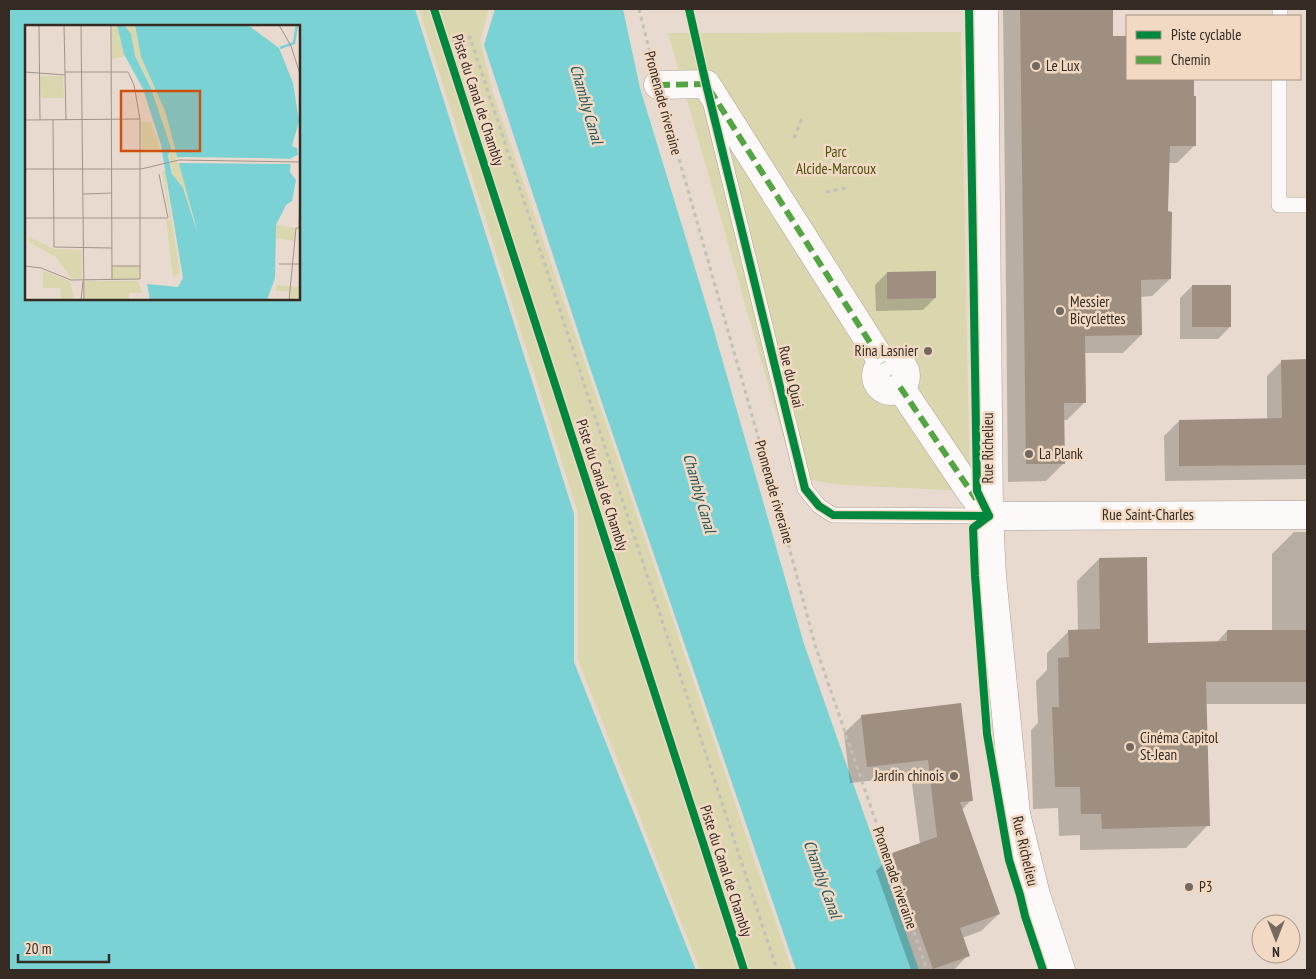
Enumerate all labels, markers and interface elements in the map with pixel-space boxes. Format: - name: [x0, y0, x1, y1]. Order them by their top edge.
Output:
- legend: [1126, 15, 1301, 80]
- inset map: [25, 25, 300, 300]
- text: Piste cyclable: [1171, 25, 1241, 44]
- street label: Piste du Canal de Chambly: [448, 32, 509, 168]
- street label: Promenade riveraine: [640, 49, 686, 157]
- text: Chemin: [1171, 50, 1210, 69]
- place label: Le Lux: [1046, 56, 1080, 75]
- marker: Le Lux: [1030, 60, 1042, 72]
- water label: Chambly Canal: [566, 62, 608, 147]
- park label: Parc Alcide-Marcoux: [796, 142, 876, 178]
- place label: Messier Bicyclettes: [1070, 292, 1126, 328]
- marker: Messier Bicyclettes: [1054, 305, 1066, 317]
- place label: Rina Lasnier: [855, 341, 919, 360]
- street label: Rue du Quai: [775, 344, 808, 410]
- marker: Rina Lasnier: [922, 345, 934, 357]
- street label: Rue Richelieu: [978, 412, 997, 484]
- street label: Piste du Canal de Chambly: [572, 417, 633, 553]
- street label: Promenade riveraine: [751, 438, 798, 546]
- place label: La Plank: [1039, 444, 1083, 463]
- marker: La Plank: [1023, 448, 1035, 460]
- water label: Chambly Canal: [679, 451, 721, 536]
- street label: Rue Saint-Charles: [1102, 505, 1194, 524]
- place label: Cinéma Capitol St-Jean: [1140, 728, 1219, 764]
- marker: Cinéma Capitol St-Jean: [1124, 741, 1136, 753]
- place label: Jardin chinois: [873, 766, 944, 785]
- marker: Jardin chinois: [948, 770, 960, 782]
- street label: Piste du Canal de Chambly: [696, 803, 757, 939]
- street label: Rue Richelieu: [1008, 814, 1043, 888]
- street label: Promenade riveraine: [869, 824, 922, 931]
- water label: Chambly Canal: [800, 837, 847, 922]
- place label: P3: [1199, 877, 1213, 896]
- marker: P3: [1183, 881, 1195, 893]
- north arrow: [1251, 914, 1301, 964]
- scale bar: [18, 932, 109, 964]
- text: 20 m: [25, 939, 51, 958]
- text: N: [1272, 943, 1280, 961]

